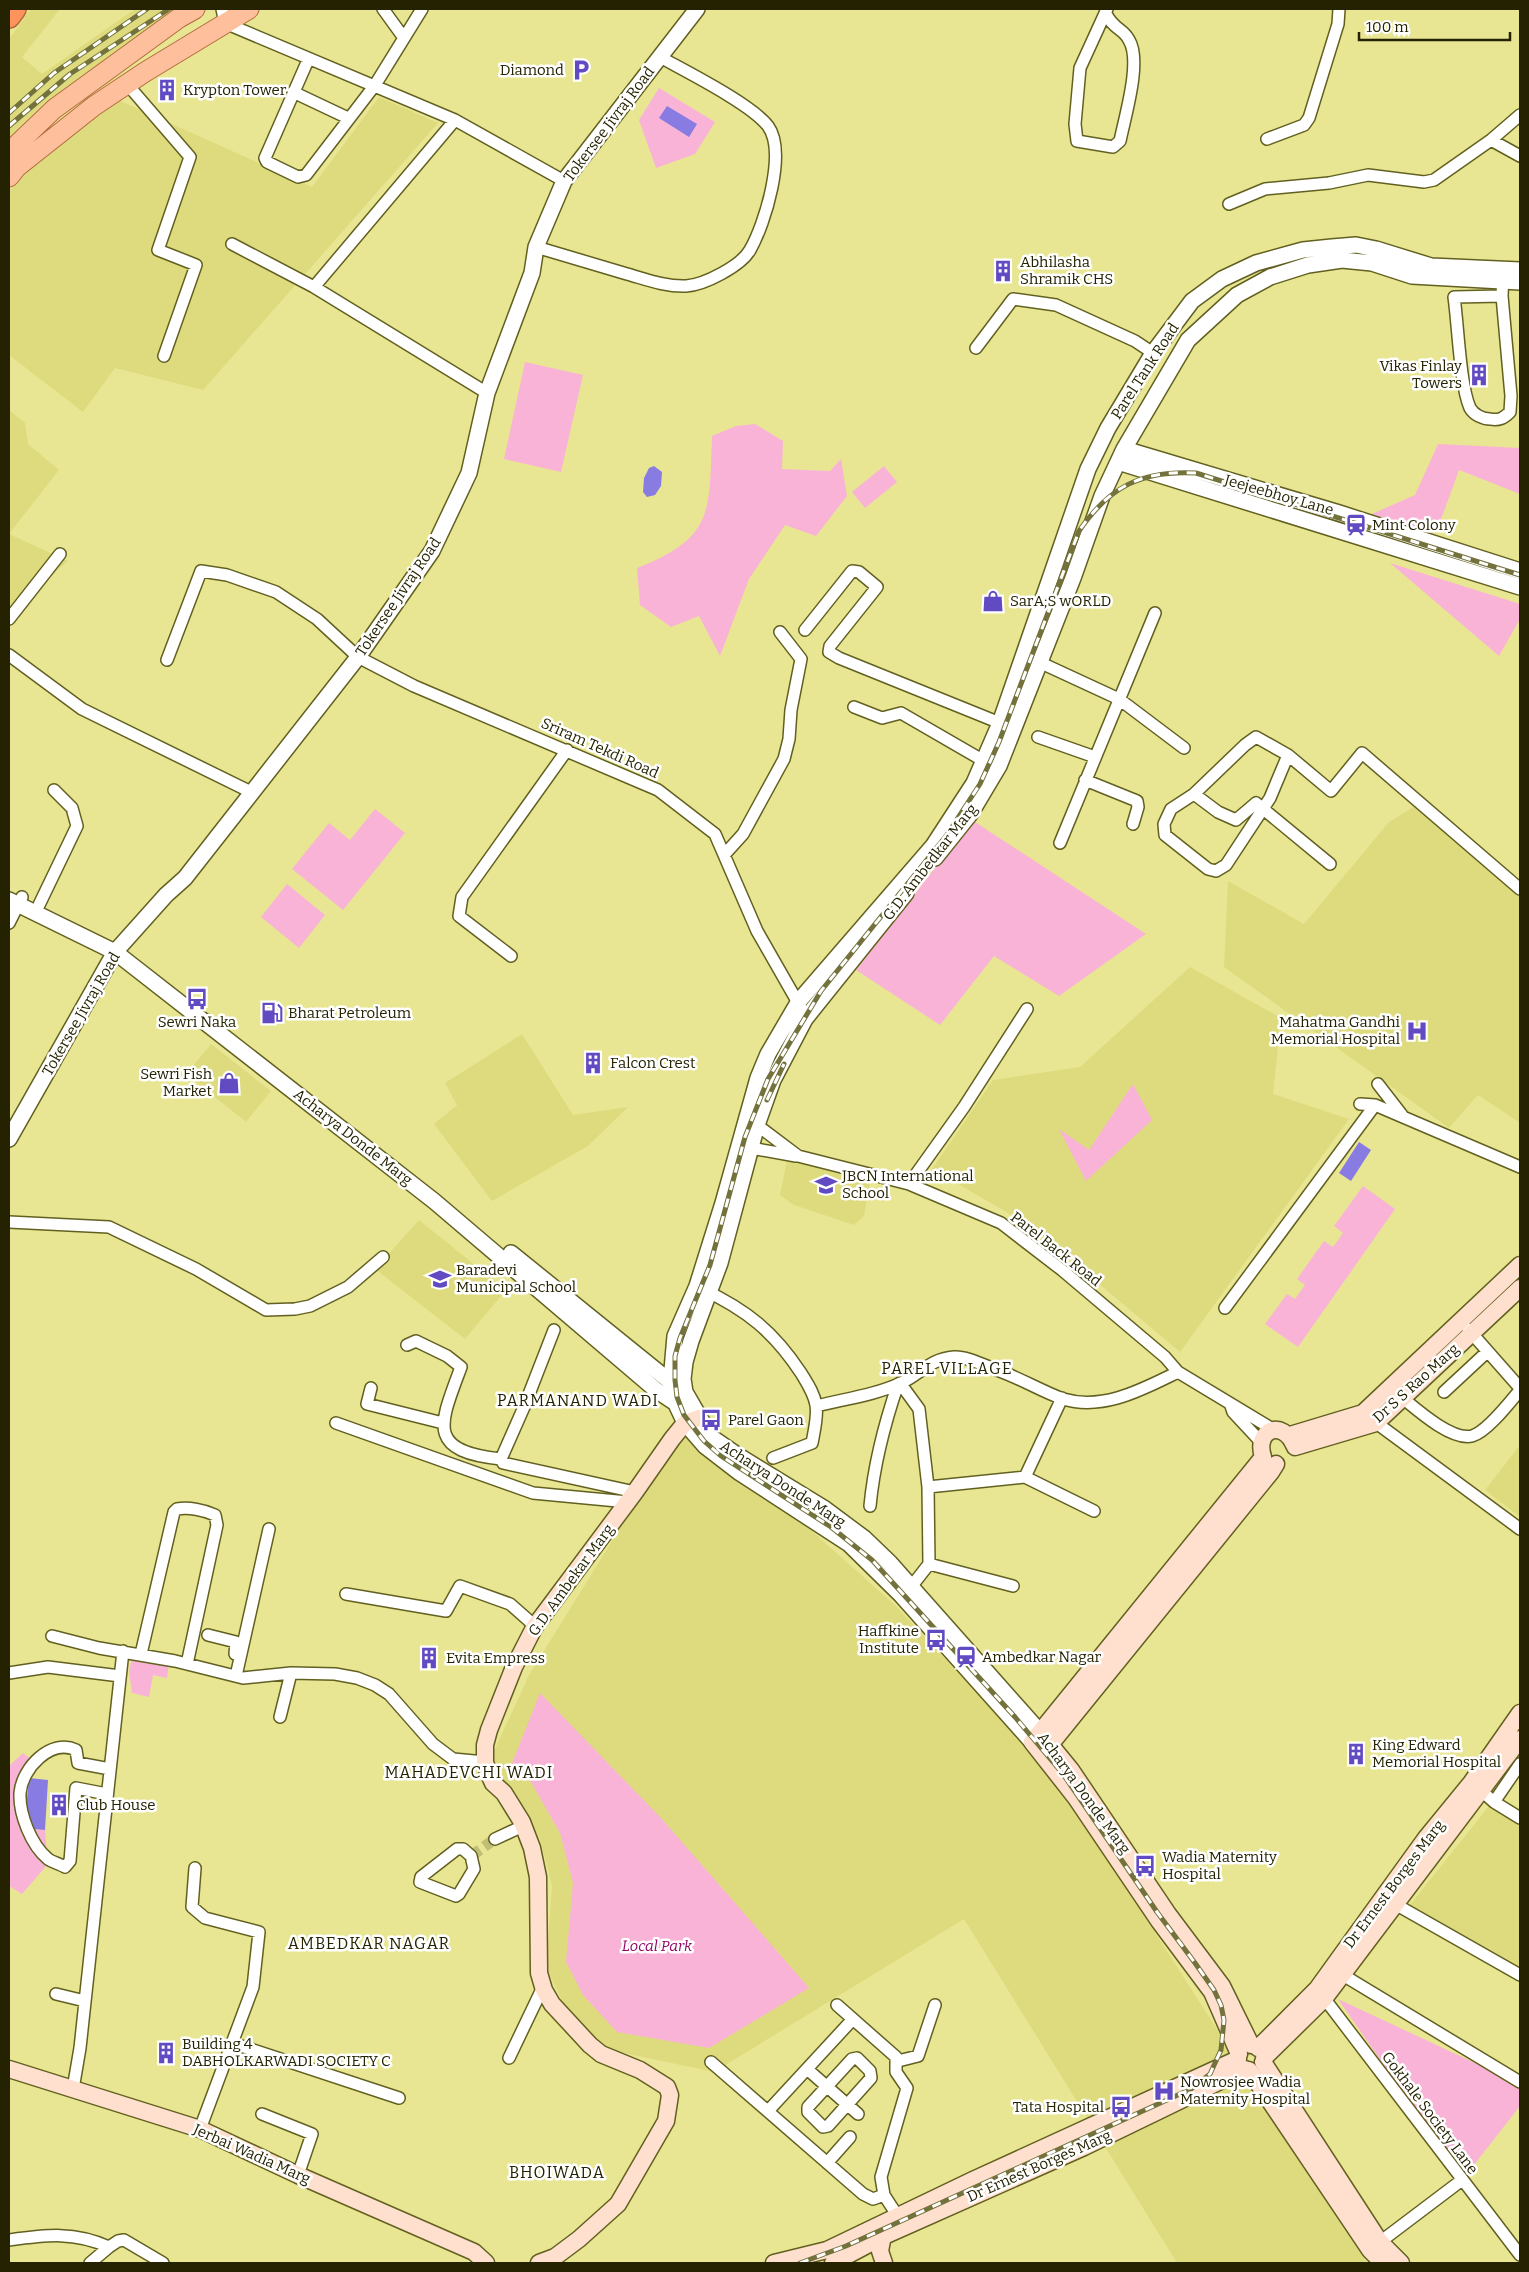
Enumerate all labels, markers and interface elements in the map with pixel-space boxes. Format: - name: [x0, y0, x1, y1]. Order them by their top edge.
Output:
- scale bar: [1359, 10, 1510, 42]
- text: 100 m: [1366, 18, 1409, 36]
- parking icon: Diamond: [568, 57, 594, 83]
- place label: Diamond: [500, 61, 564, 79]
- street label: Tokersee Jivraj Road: [560, 63, 658, 185]
- building icon: Krypton Tower: [154, 77, 180, 103]
- place label: Krypton Tower: [183, 81, 287, 99]
- place label: Abhilasha Shramik CHS: [1020, 253, 1113, 288]
- building icon: Abhilasha Shramik CHS: [990, 258, 1016, 284]
- street label: Parel Tank Road: [1107, 319, 1183, 422]
- place label: Vikas Finlay Towers: [1379, 357, 1462, 392]
- building icon: Vikas Finlay Towers: [1466, 362, 1492, 388]
- street label: Jeejeebhoy Lane: [1221, 471, 1336, 519]
- station icon: Mint Colony: [1343, 512, 1369, 538]
- place label: Mint Colony: [1372, 516, 1456, 534]
- street label: Tokersee Jivraj Road: [352, 534, 445, 660]
- shop icon: SarA;S wORLD: [980, 588, 1006, 614]
- place label: SarA;S wORLD: [1010, 592, 1111, 610]
- street label: Sriram Tekdi Road: [538, 714, 662, 782]
- street label: G.D. Ambedkar Marg: [879, 800, 981, 924]
- street label: Tokersee Jivraj Road: [38, 949, 124, 1079]
- bus stop icon: Sewri Naka: [184, 986, 210, 1012]
- fuel station icon: Bharat Petroleum: [259, 1000, 285, 1026]
- place label: Bharat Petroleum: [288, 1004, 412, 1022]
- place label: Sewri Naka: [158, 1013, 236, 1031]
- place label: Mahatma Gandhi Memorial Hospital: [1271, 1013, 1401, 1048]
- hospital icon: Mahatma Gandhi Memorial Hospital: [1404, 1018, 1430, 1044]
- building icon: Falcon Crest: [580, 1050, 606, 1076]
- place label: Falcon Crest: [610, 1054, 696, 1072]
- place label: Sewri Fish Market: [140, 1065, 213, 1100]
- shop icon: Sewri Fish Market: [216, 1070, 242, 1096]
- street label: Acharya Donde Marg: [290, 1085, 416, 1189]
- place label: JBCN International School: [841, 1167, 974, 1202]
- school or university icon: JBCN International School: [813, 1172, 839, 1198]
- street label: Parel Back Road: [1007, 1208, 1105, 1290]
- place label: Baradevi Municipal School: [456, 1261, 576, 1296]
- school or university icon: Baradevi Municipal School: [427, 1266, 453, 1292]
- street label: Dr S S Rao Marg: [1369, 1340, 1463, 1426]
- district label: PAREL VILLAGE: [881, 1359, 1013, 1378]
- district label: PARMANAND WADI: [497, 1391, 659, 1410]
- bus stop icon: Parel Gaon: [698, 1407, 724, 1433]
- place label: Parel Gaon: [728, 1411, 804, 1429]
- street label: Acharya Donde Marg: [717, 1437, 849, 1531]
- street label: G.D. Ambekar Marg: [524, 1520, 618, 1640]
- place label: Haffkine Institute: [858, 1622, 919, 1657]
- bus stop icon: Haffkine Institute: [923, 1627, 949, 1653]
- station icon: Ambedkar Nagar: [953, 1644, 979, 1670]
- building icon: Evita Empress: [416, 1645, 442, 1671]
- place label: Ambedkar Nagar: [982, 1648, 1102, 1666]
- place label: Evita Empress: [446, 1649, 545, 1667]
- street label: Acharya Donde Marg: [1034, 1729, 1134, 1857]
- place label: King Edward Memorial Hospital: [1372, 1736, 1501, 1771]
- building icon: King Edward Memorial Hospital: [1343, 1741, 1369, 1767]
- district label: MAHADEVCHI WADI: [385, 1763, 553, 1782]
- building icon: Club House: [46, 1792, 72, 1818]
- place label: Club House: [76, 1796, 156, 1814]
- street label: Dr Ernest Borges Marg: [1340, 1816, 1448, 1952]
- place label: Wadia Maternity Hospital: [1162, 1848, 1277, 1883]
- bus stop icon: Wadia Maternity Hospital: [1132, 1853, 1158, 1879]
- district label: AMBEDKAR NAGAR: [288, 1934, 450, 1953]
- park label: Local Park: [622, 1937, 693, 1955]
- place label: Building 4 DABHOLKARWADI SOCIETY C: [182, 2035, 391, 2070]
- building icon: Building 4 DABHOLKARWADI SOCIETY C: [153, 2040, 179, 2066]
- street label: Gokhale Society Lane: [1378, 2048, 1482, 2178]
- place label: Nowrosjee Wadia Maternity Hospital: [1180, 2073, 1310, 2108]
- hospital icon: Nowrosjee Wadia Maternity Hospital: [1151, 2078, 1177, 2104]
- bus stop icon: Tata Hospital: [1108, 2094, 1134, 2120]
- place label: Tata Hospital: [1013, 2098, 1104, 2116]
- street label: Jerbai Wadia Marg: [190, 2120, 313, 2188]
- street label: Dr Ernest Borges Marg: [964, 2126, 1114, 2206]
- district label: BHOIWADA: [509, 2163, 605, 2182]

